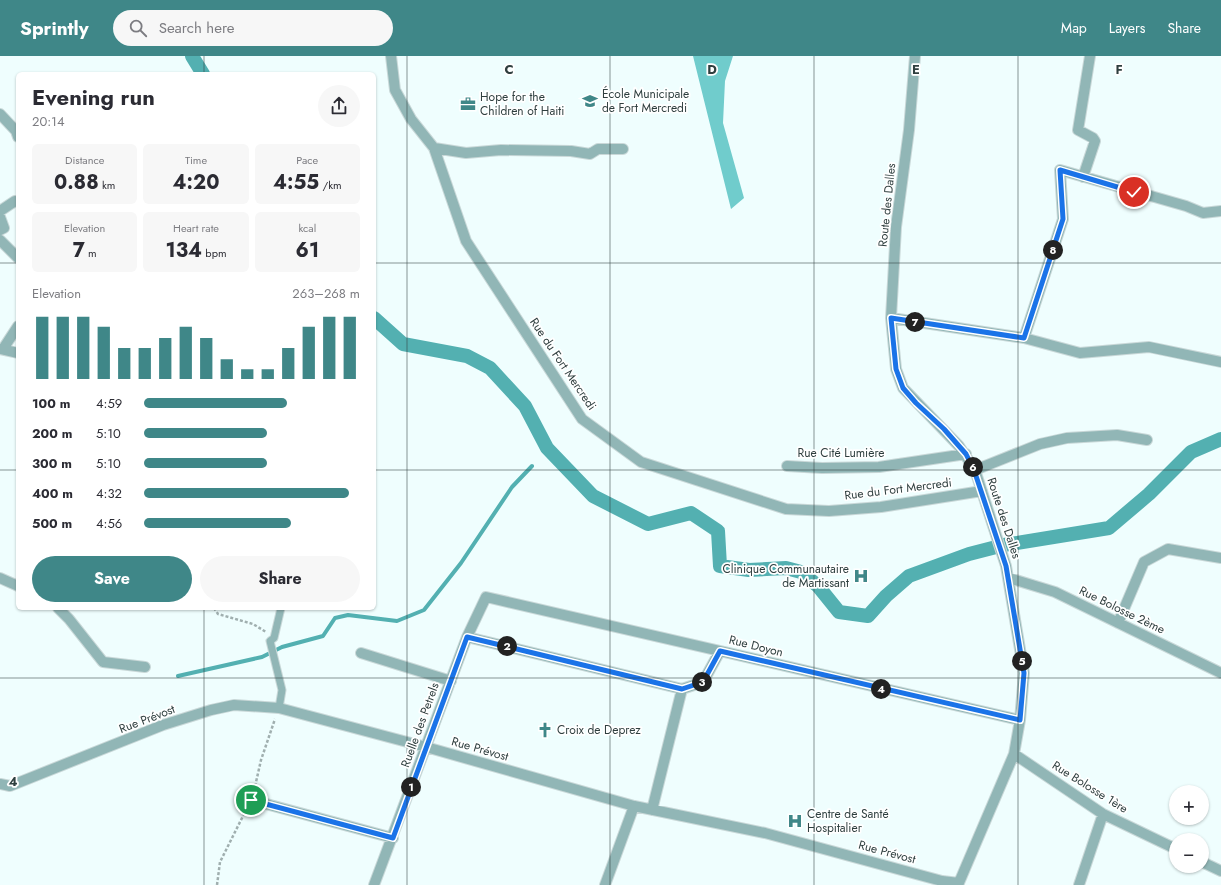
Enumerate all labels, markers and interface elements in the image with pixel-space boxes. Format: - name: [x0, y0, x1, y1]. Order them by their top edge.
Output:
- search box: [113, 10, 393, 46]
- text: Sprintly: [20, 15, 89, 42]
- icon: search: [127, 17, 149, 39]
- text: Search here: [159, 17, 235, 39]
- text: Map: [1061, 18, 1087, 38]
- text: Layers: [1109, 18, 1145, 38]
- text: Share: [1167, 18, 1201, 38]
- text: C: [504, 60, 514, 79]
- text: D: [707, 60, 717, 79]
- text: E: [912, 60, 920, 79]
- text: F: [1115, 60, 1123, 79]
- text: Evening run: [32, 81, 155, 113]
- button: share: [318, 85, 360, 127]
- place label: École Municipale de Fort Mercredi: [602, 85, 689, 117]
- place label: Hope for the Children of Haiti: [480, 88, 564, 120]
- school or university icon: École Municipale de Fort Mercredi: [581, 92, 599, 110]
- office icon: Hope for the Children of Haiti: [459, 95, 477, 113]
- text: 20:14: [32, 112, 65, 131]
- text: Distance: [65, 152, 104, 168]
- text: Time: [185, 152, 207, 168]
- text: Pace: [296, 152, 318, 168]
- street label: Route des Dalles: [874, 162, 900, 248]
- text: 0.88: [54, 168, 99, 197]
- text: 4:20: [173, 168, 219, 197]
- text: 4:55: [273, 168, 319, 197]
- pin: [1117, 175, 1151, 209]
- text: km: [99, 177, 115, 193]
- text: /km: [319, 177, 342, 193]
- icon: check: [1123, 181, 1145, 203]
- text: Elevation: [64, 220, 105, 236]
- text: Heart rate: [173, 220, 219, 236]
- text: kcal: [298, 220, 316, 236]
- text: 7: [73, 236, 85, 265]
- text: 134: [166, 236, 202, 265]
- text: 61: [296, 236, 319, 265]
- pin: 8: [1043, 240, 1063, 260]
- text: 8: [1050, 242, 1056, 258]
- text: m: [85, 245, 97, 261]
- text: bpm: [202, 245, 226, 261]
- text: Elevation: [32, 284, 81, 303]
- text: 263–268 m: [292, 284, 360, 303]
- pin: 7: [905, 312, 925, 332]
- street label: Rue du Fort Mercredi: [525, 314, 601, 414]
- text: 7: [912, 314, 918, 330]
- text: 100 m: [32, 394, 70, 413]
- text: 4:59: [96, 394, 122, 413]
- text: 200 m: [32, 424, 72, 443]
- text: 5:10: [96, 424, 121, 443]
- street label: Rue Cité Lumière: [797, 444, 885, 462]
- text: 300 m: [32, 454, 72, 473]
- text: 5:10: [96, 454, 121, 473]
- pin: 6: [963, 457, 983, 477]
- text: 6: [969, 459, 977, 475]
- street label: Rue du Fort Mercredi: [843, 473, 953, 505]
- street label: Route des Dalles: [982, 475, 1026, 561]
- text: 400 m: [32, 484, 73, 503]
- text: 4:32: [96, 484, 122, 503]
- text: 500 m: [32, 514, 72, 533]
- text: 4:56: [96, 514, 122, 533]
- button: Save: [32, 556, 192, 602]
- button: Share: [200, 556, 360, 602]
- place label: Clinique Communautaire de Martissant: [723, 560, 849, 592]
- hospital icon: Clinique Communautaire de Martissant: [852, 567, 870, 585]
- street label: Rue Bolosse 2ème: [1076, 581, 1168, 639]
- street label: Rue Doyon: [727, 631, 785, 661]
- pin: 2: [497, 636, 517, 656]
- text: 2: [503, 638, 511, 654]
- pin: 5: [1012, 651, 1032, 671]
- text: 5: [1018, 653, 1026, 669]
- pin: 3: [692, 672, 712, 692]
- text: 3: [699, 674, 705, 690]
- pin: 4: [871, 679, 891, 699]
- street label: Ruelle des Petrels: [396, 680, 444, 770]
- text: 4: [877, 681, 885, 697]
- street label: Rue Prévost: [116, 700, 178, 738]
- church icon: Croix de Deprez: [536, 721, 554, 739]
- place label: Croix de Deprez: [557, 721, 641, 739]
- street label: Rue Prévost: [449, 732, 511, 766]
- street label: Rue Bolosse 1ère: [1049, 756, 1131, 818]
- text: 4: [8, 772, 18, 791]
- pin: 1: [401, 777, 421, 797]
- text: 1: [408, 779, 414, 795]
- pin: [234, 783, 268, 817]
- map controls: [1169, 785, 1209, 873]
- button: +: [1169, 785, 1209, 825]
- icon: arrive: [240, 789, 262, 811]
- place label: Centre de Santé Hospitalier: [807, 805, 889, 837]
- hospital icon: Centre de Santé Hospitalier: [786, 812, 804, 830]
- button: −: [1169, 833, 1209, 873]
- street label: Rue Prévost: [856, 836, 918, 868]

